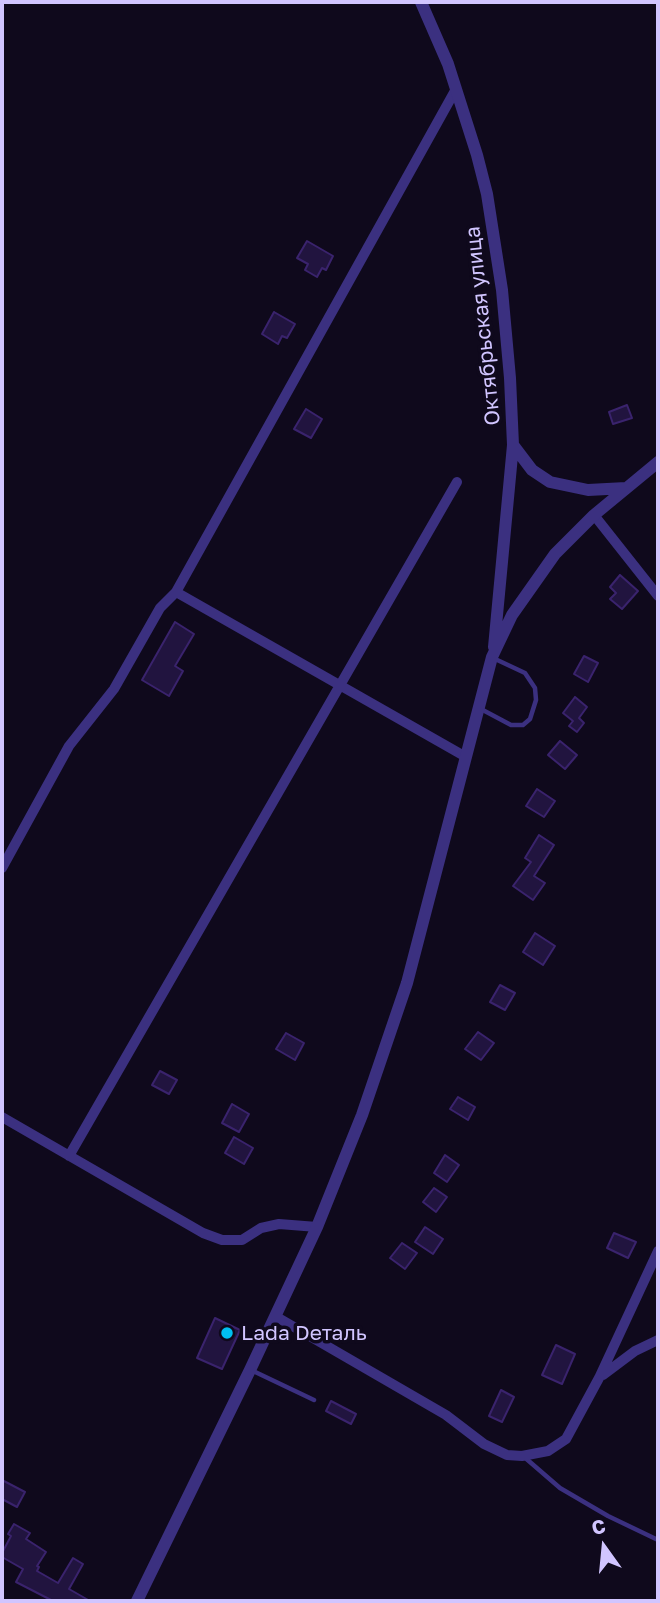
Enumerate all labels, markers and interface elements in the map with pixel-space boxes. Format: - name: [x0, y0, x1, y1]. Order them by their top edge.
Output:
- street label: Октябрьская улица: [460, 225, 506, 427]
- place label: Lada Dеталь: [241, 1320, 367, 1346]
- marker: Lada Dеталь: [219, 1325, 235, 1341]
- north arrow: [569, 1512, 639, 1582]
- text: С: [589, 1513, 608, 1539]

